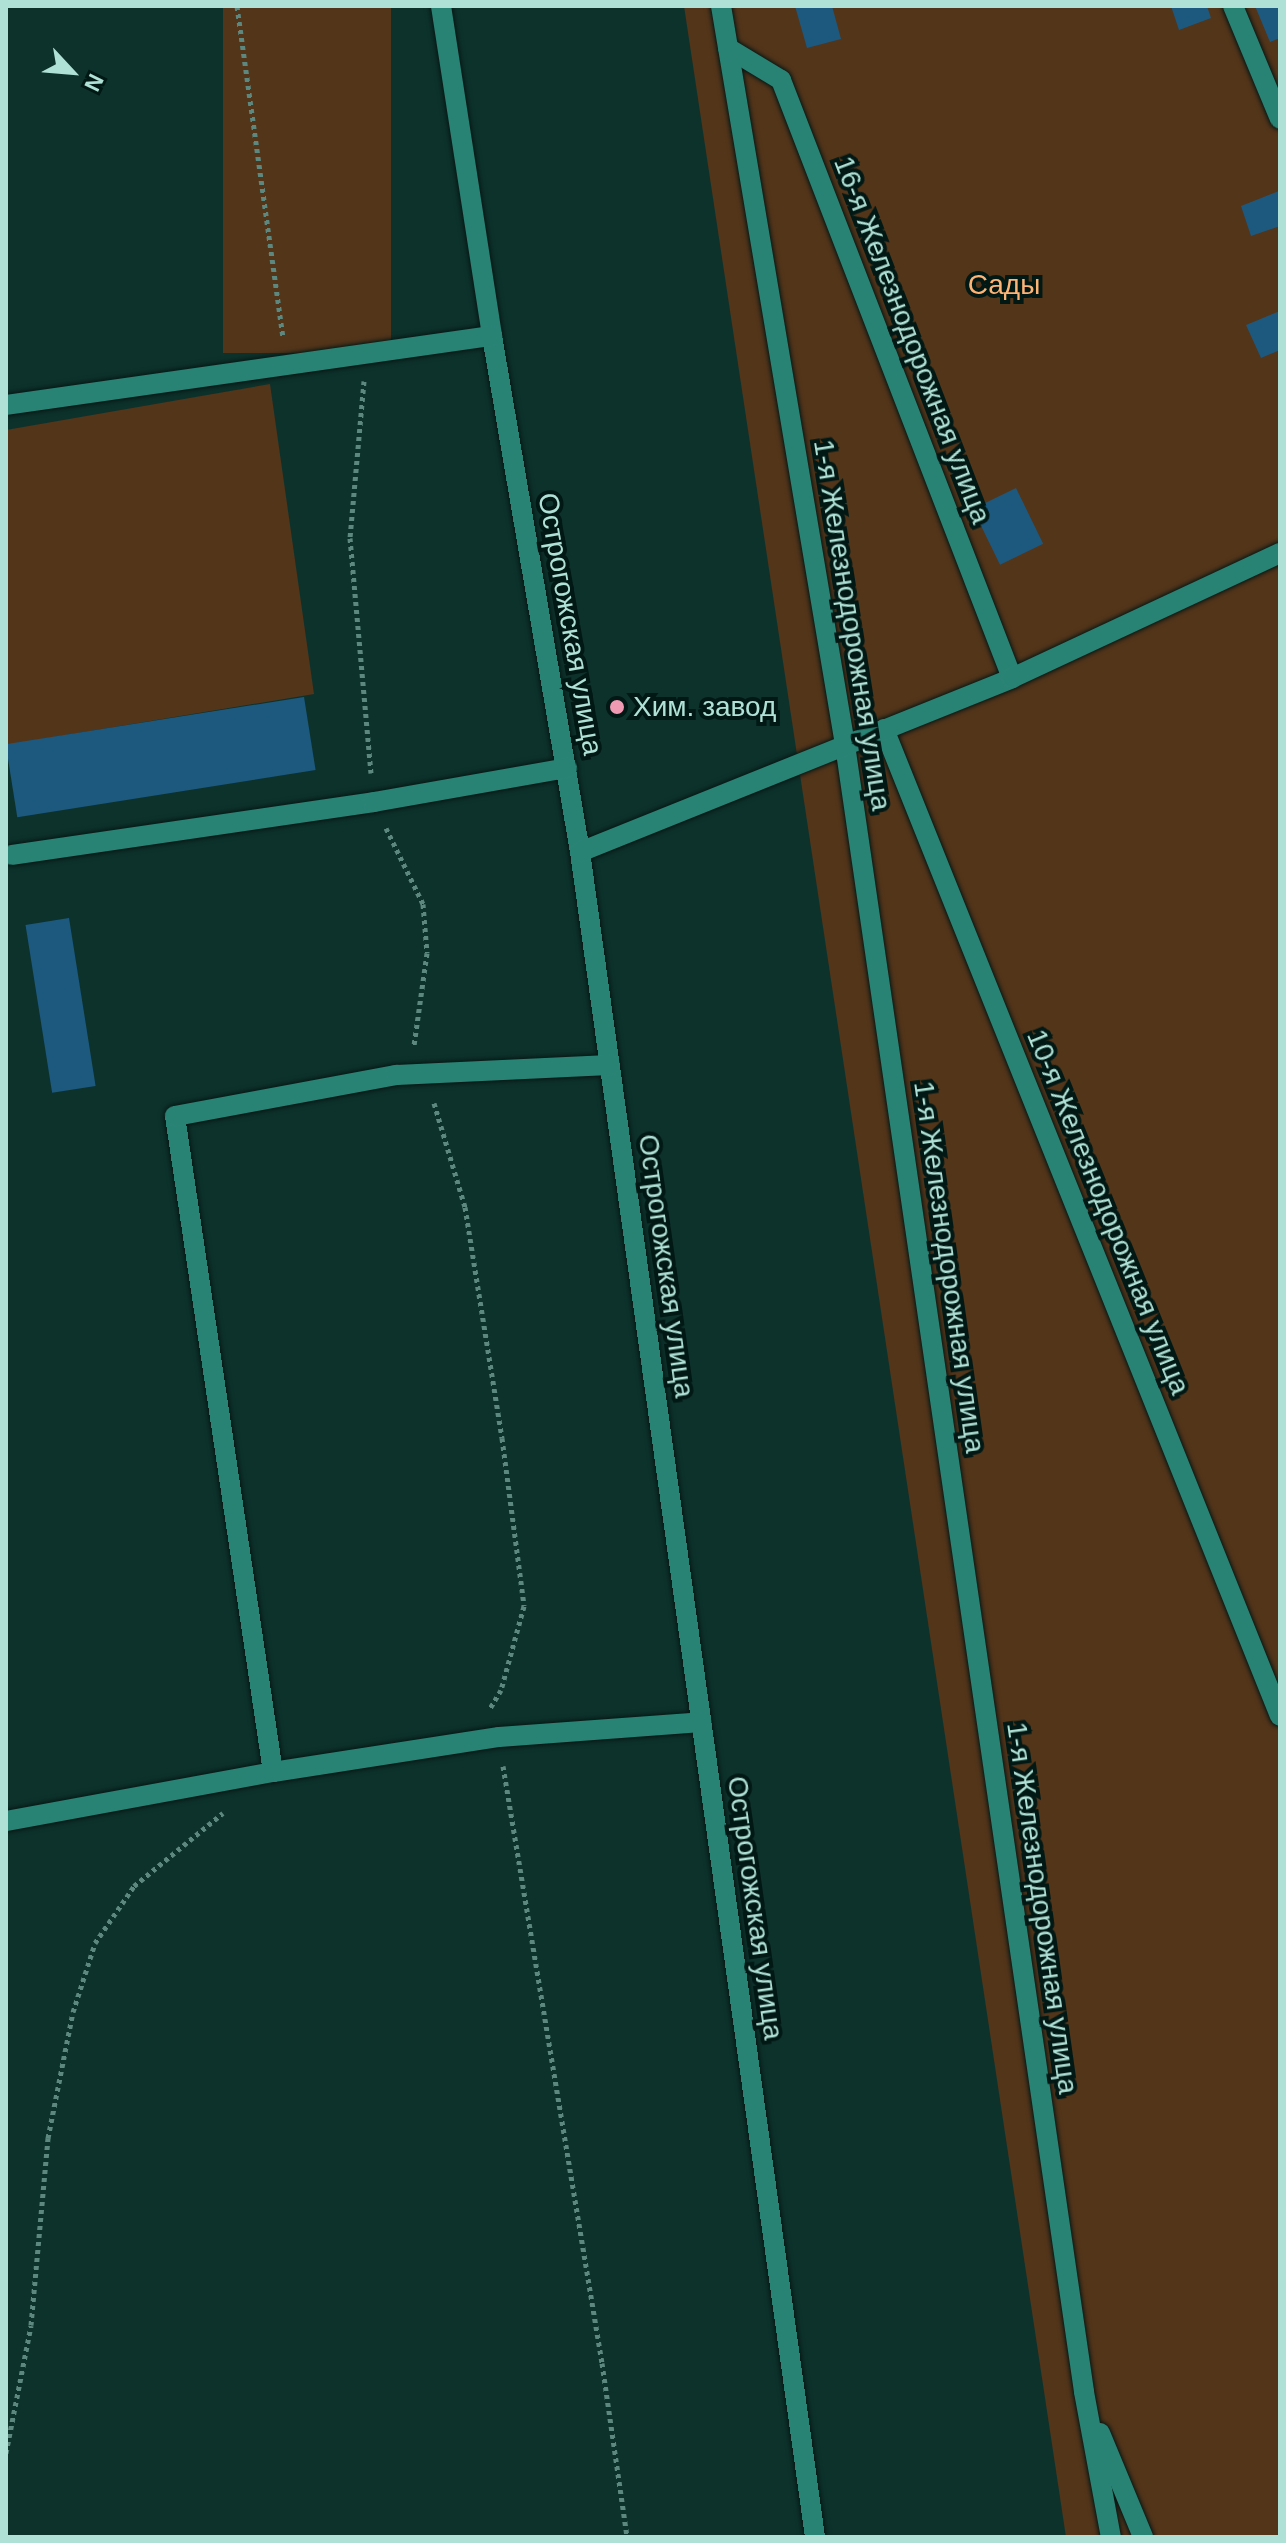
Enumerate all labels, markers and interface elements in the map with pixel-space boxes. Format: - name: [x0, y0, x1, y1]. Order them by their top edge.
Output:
- north arrow: [32, 32, 112, 112]
- text: N: [79, 70, 109, 95]
- street label: 16-я Железнодорожная улица: [826, 152, 998, 528]
- park label: Сады: [968, 268, 1040, 302]
- street label: 1-я Железнодорожная улица: [806, 437, 898, 813]
- street label: Острогожская улица: [530, 490, 610, 758]
- place label: Хим. завод: [633, 690, 776, 724]
- marker: Хим. завод: [608, 698, 626, 716]
- street label: 10-я Железнодорожная улица: [1019, 1025, 1197, 1399]
- street label: 1-я Железнодорожная улица: [906, 1079, 992, 1455]
- street label: Острогожская улица: [631, 1132, 701, 1400]
- street label: 1-я Железнодорожная улица: [999, 1720, 1085, 2096]
- street label: Острогожская улица: [720, 1774, 790, 2042]

